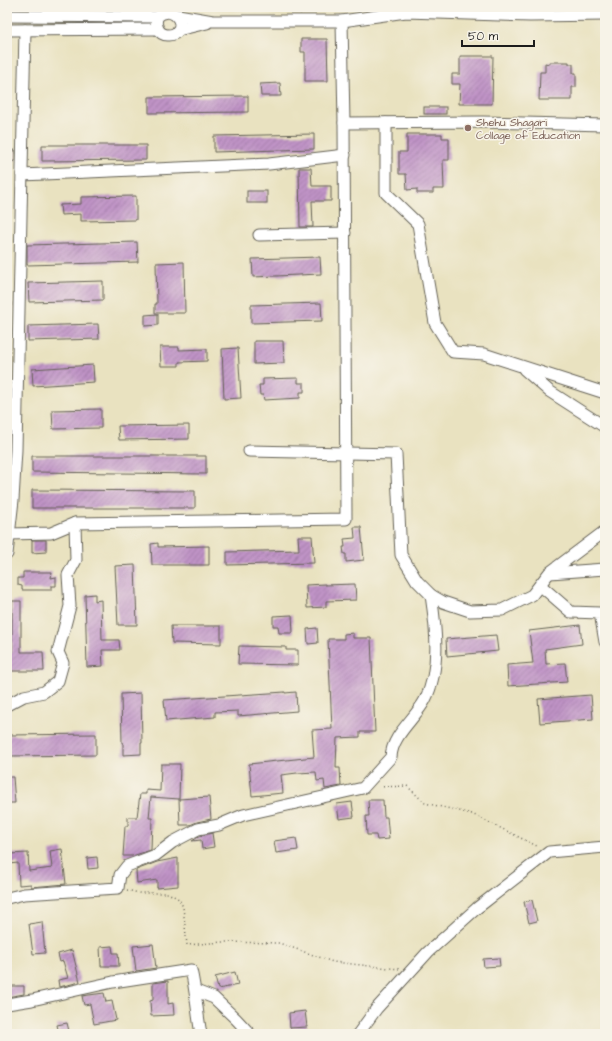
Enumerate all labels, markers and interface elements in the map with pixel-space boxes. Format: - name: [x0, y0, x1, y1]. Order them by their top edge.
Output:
- scale bar: [462, 22, 534, 48]
- text: 50 m: [468, 28, 499, 45]
- place label: Shehu Shagari Collage of Education: [476, 115, 581, 144]
- marker: Shehu Shagari Collage of Education: [463, 123, 473, 133]

